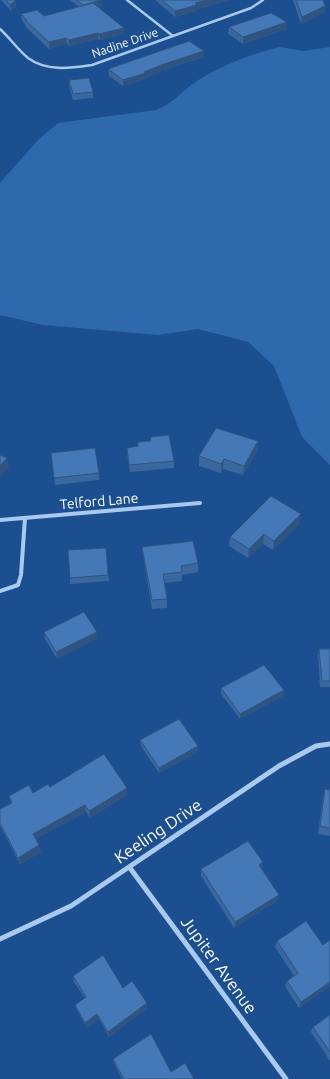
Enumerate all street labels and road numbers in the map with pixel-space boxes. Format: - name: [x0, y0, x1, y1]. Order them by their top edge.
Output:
- street label: Nadine Drive: [90, 25, 160, 60]
- street label: Telford Lane: [59, 490, 139, 512]
- street label: Keeling Drive: [111, 794, 205, 867]
- street label: Jupiter Avenue: [178, 912, 261, 1017]

